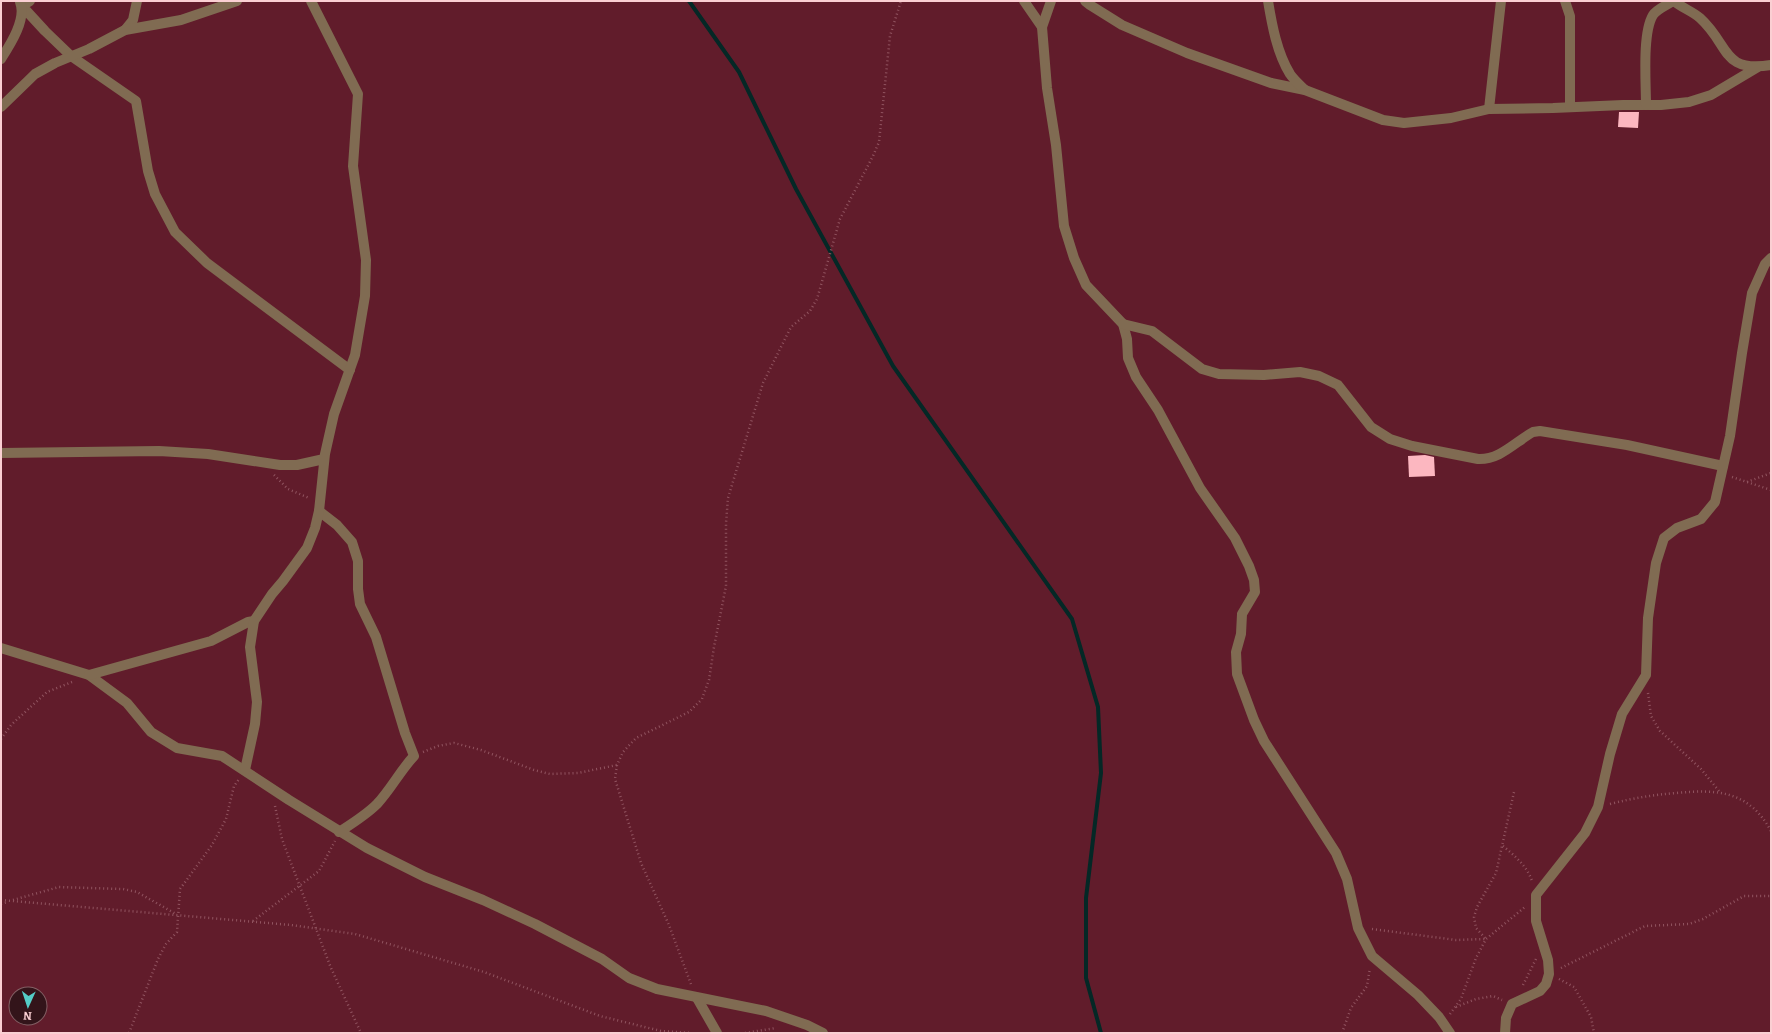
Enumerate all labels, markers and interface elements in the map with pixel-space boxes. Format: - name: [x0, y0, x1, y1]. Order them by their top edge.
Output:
- north arrow: [8, 986, 48, 1026]
- text: N: [22, 1009, 32, 1022]

